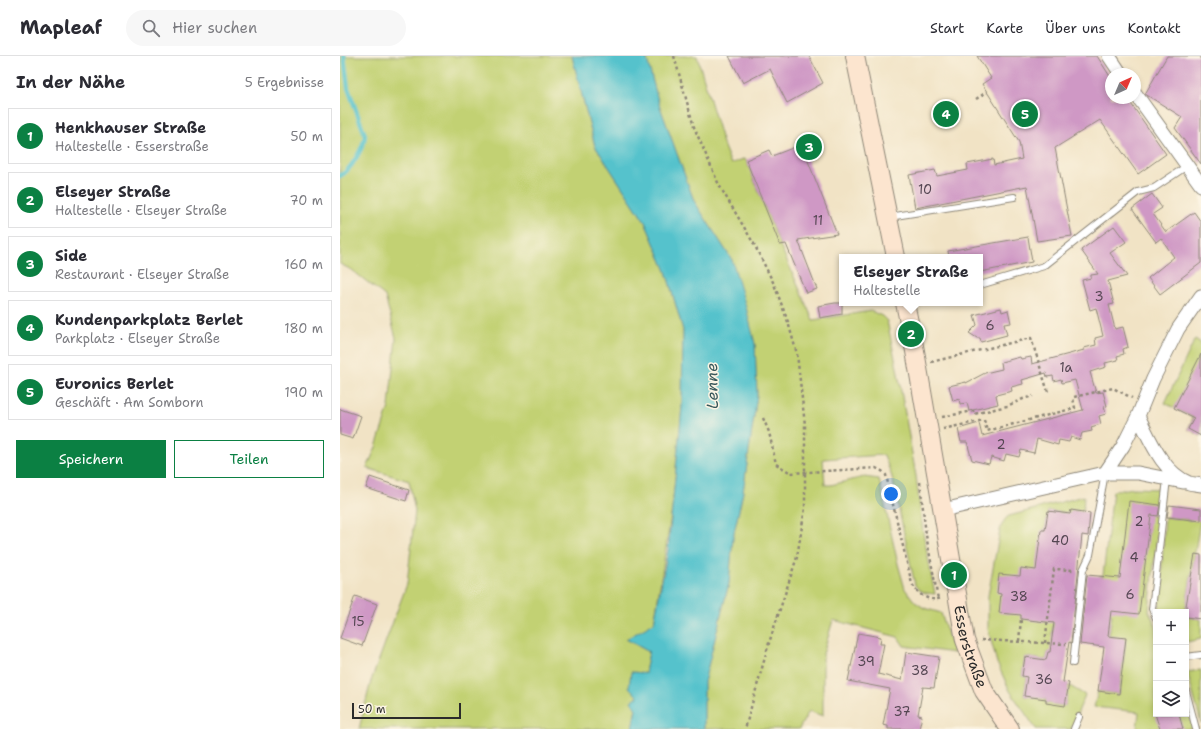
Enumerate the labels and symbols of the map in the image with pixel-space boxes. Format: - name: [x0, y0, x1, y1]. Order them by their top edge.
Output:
- north arrow: [1105, 68, 1141, 104]
- pin: 4: [933, 99, 959, 129]
- pin: 5: [1012, 99, 1038, 129]
- pin: 3: [796, 132, 822, 162]
- house number: 10: [918, 181, 932, 198]
- house number: 11: [813, 212, 823, 229]
- house number: 3: [1094, 288, 1104, 305]
- house number: 6: [985, 317, 995, 334]
- pin: 2: [898, 319, 924, 349]
- house number: 1a: [1059, 359, 1073, 376]
- water label: Lenne: [701, 363, 723, 409]
- house number: 2: [996, 436, 1006, 453]
- your location: [881, 484, 901, 504]
- house number: 2: [1134, 513, 1144, 530]
- house number: 40: [1051, 532, 1069, 549]
- house number: 4: [1129, 549, 1139, 566]
- pin: 1: [941, 560, 967, 590]
- house number: 6: [1125, 586, 1135, 603]
- house number: 38: [1010, 588, 1028, 605]
- street label: Esserstraße: [949, 604, 992, 691]
- house number: 15: [351, 613, 365, 630]
- house number: 39: [857, 653, 875, 670]
- house number: 38: [911, 662, 929, 679]
- house number: 36: [1035, 671, 1053, 688]
- scale bar: [352, 701, 461, 720]
- house number: 37: [893, 703, 911, 720]

